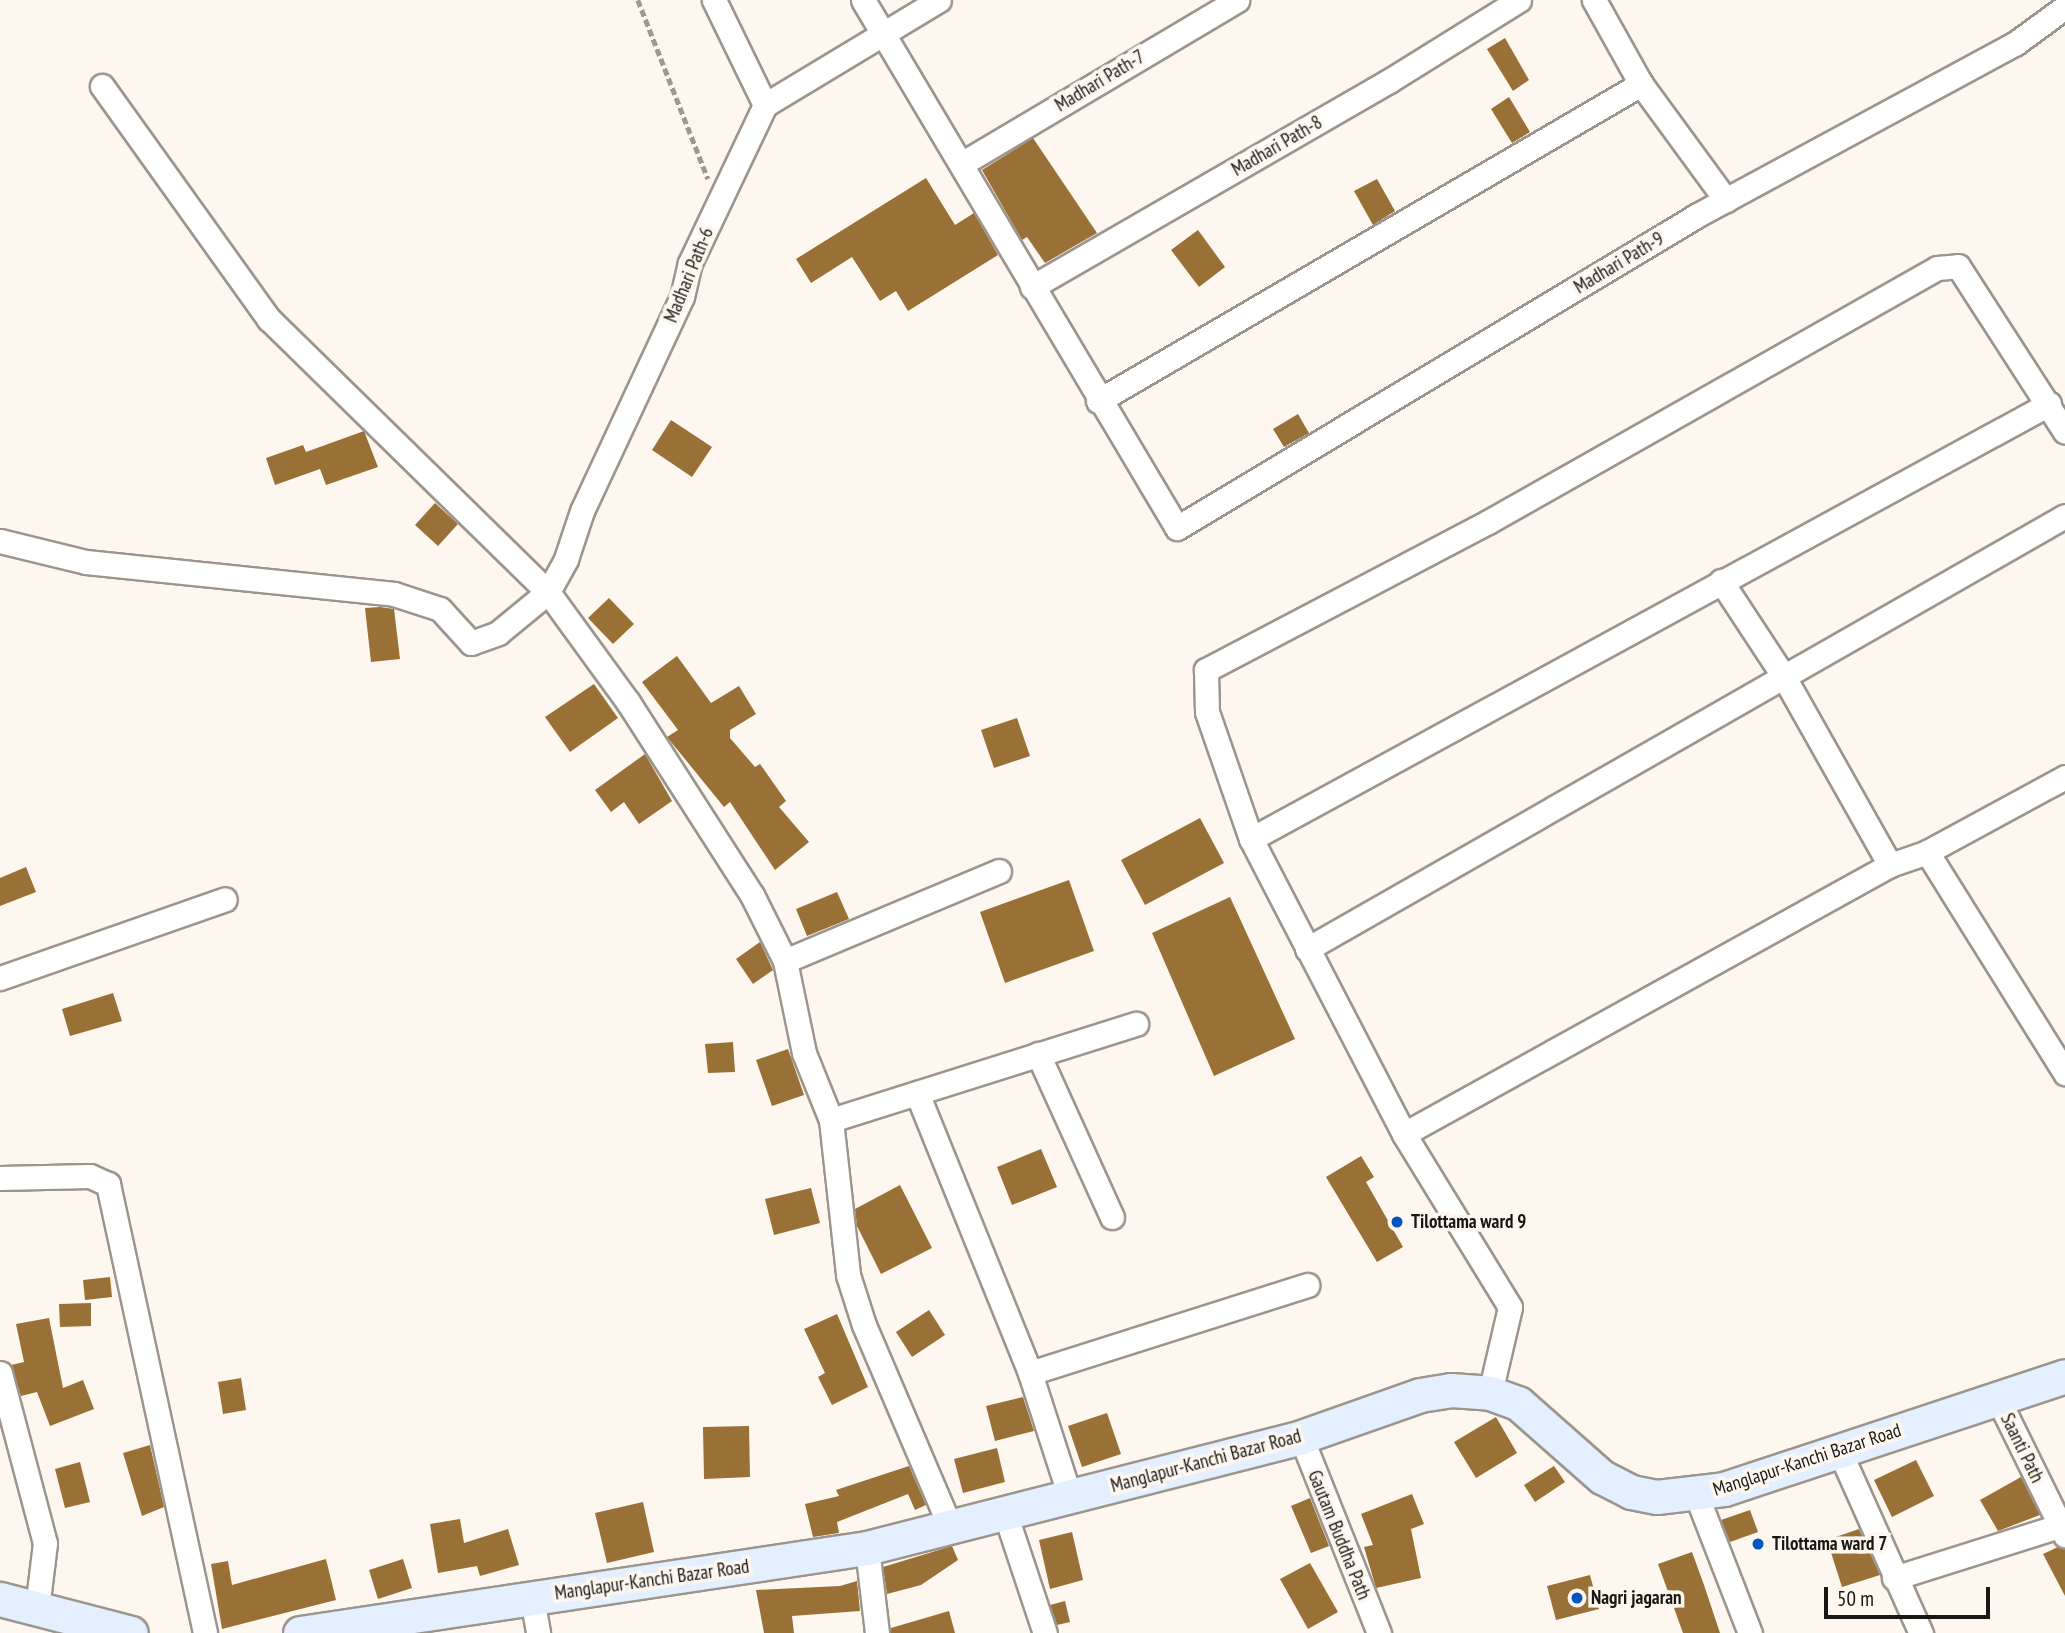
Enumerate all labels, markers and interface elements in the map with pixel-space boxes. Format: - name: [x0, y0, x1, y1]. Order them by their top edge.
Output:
- street label: Madhari Path-7: [1051, 45, 1149, 117]
- street label: Madhari Path-8: [1228, 111, 1326, 181]
- street label: Madhari Path-6: [660, 224, 718, 326]
- street label: Madhari Path-9: [1570, 227, 1668, 299]
- place label: Tilottama ward 9: [1411, 1211, 1527, 1233]
- marker: Tilottama ward 9: [1389, 1214, 1405, 1230]
- street label: Saanti Path: [1995, 1410, 2049, 1486]
- street label: Manglapur-Kanchi Bazar Road: [1710, 1419, 1904, 1501]
- street label: Manglapur-Kanchi Bazar Road: [1108, 1425, 1304, 1497]
- street label: Gautam Buddha Path: [1303, 1467, 1375, 1603]
- place label: Tilottama ward 7: [1772, 1533, 1888, 1555]
- marker: Tilottama ward 7: [1750, 1536, 1766, 1552]
- street label: Manglapur-Kanchi Bazar Road: [553, 1555, 751, 1605]
- scale bar: [1827, 1574, 1993, 1618]
- text: 50 m: [1837, 1585, 1874, 1612]
- place label: Nagri jagaran: [1591, 1587, 1682, 1609]
- marker: Nagri jagaran: [1569, 1590, 1585, 1606]

